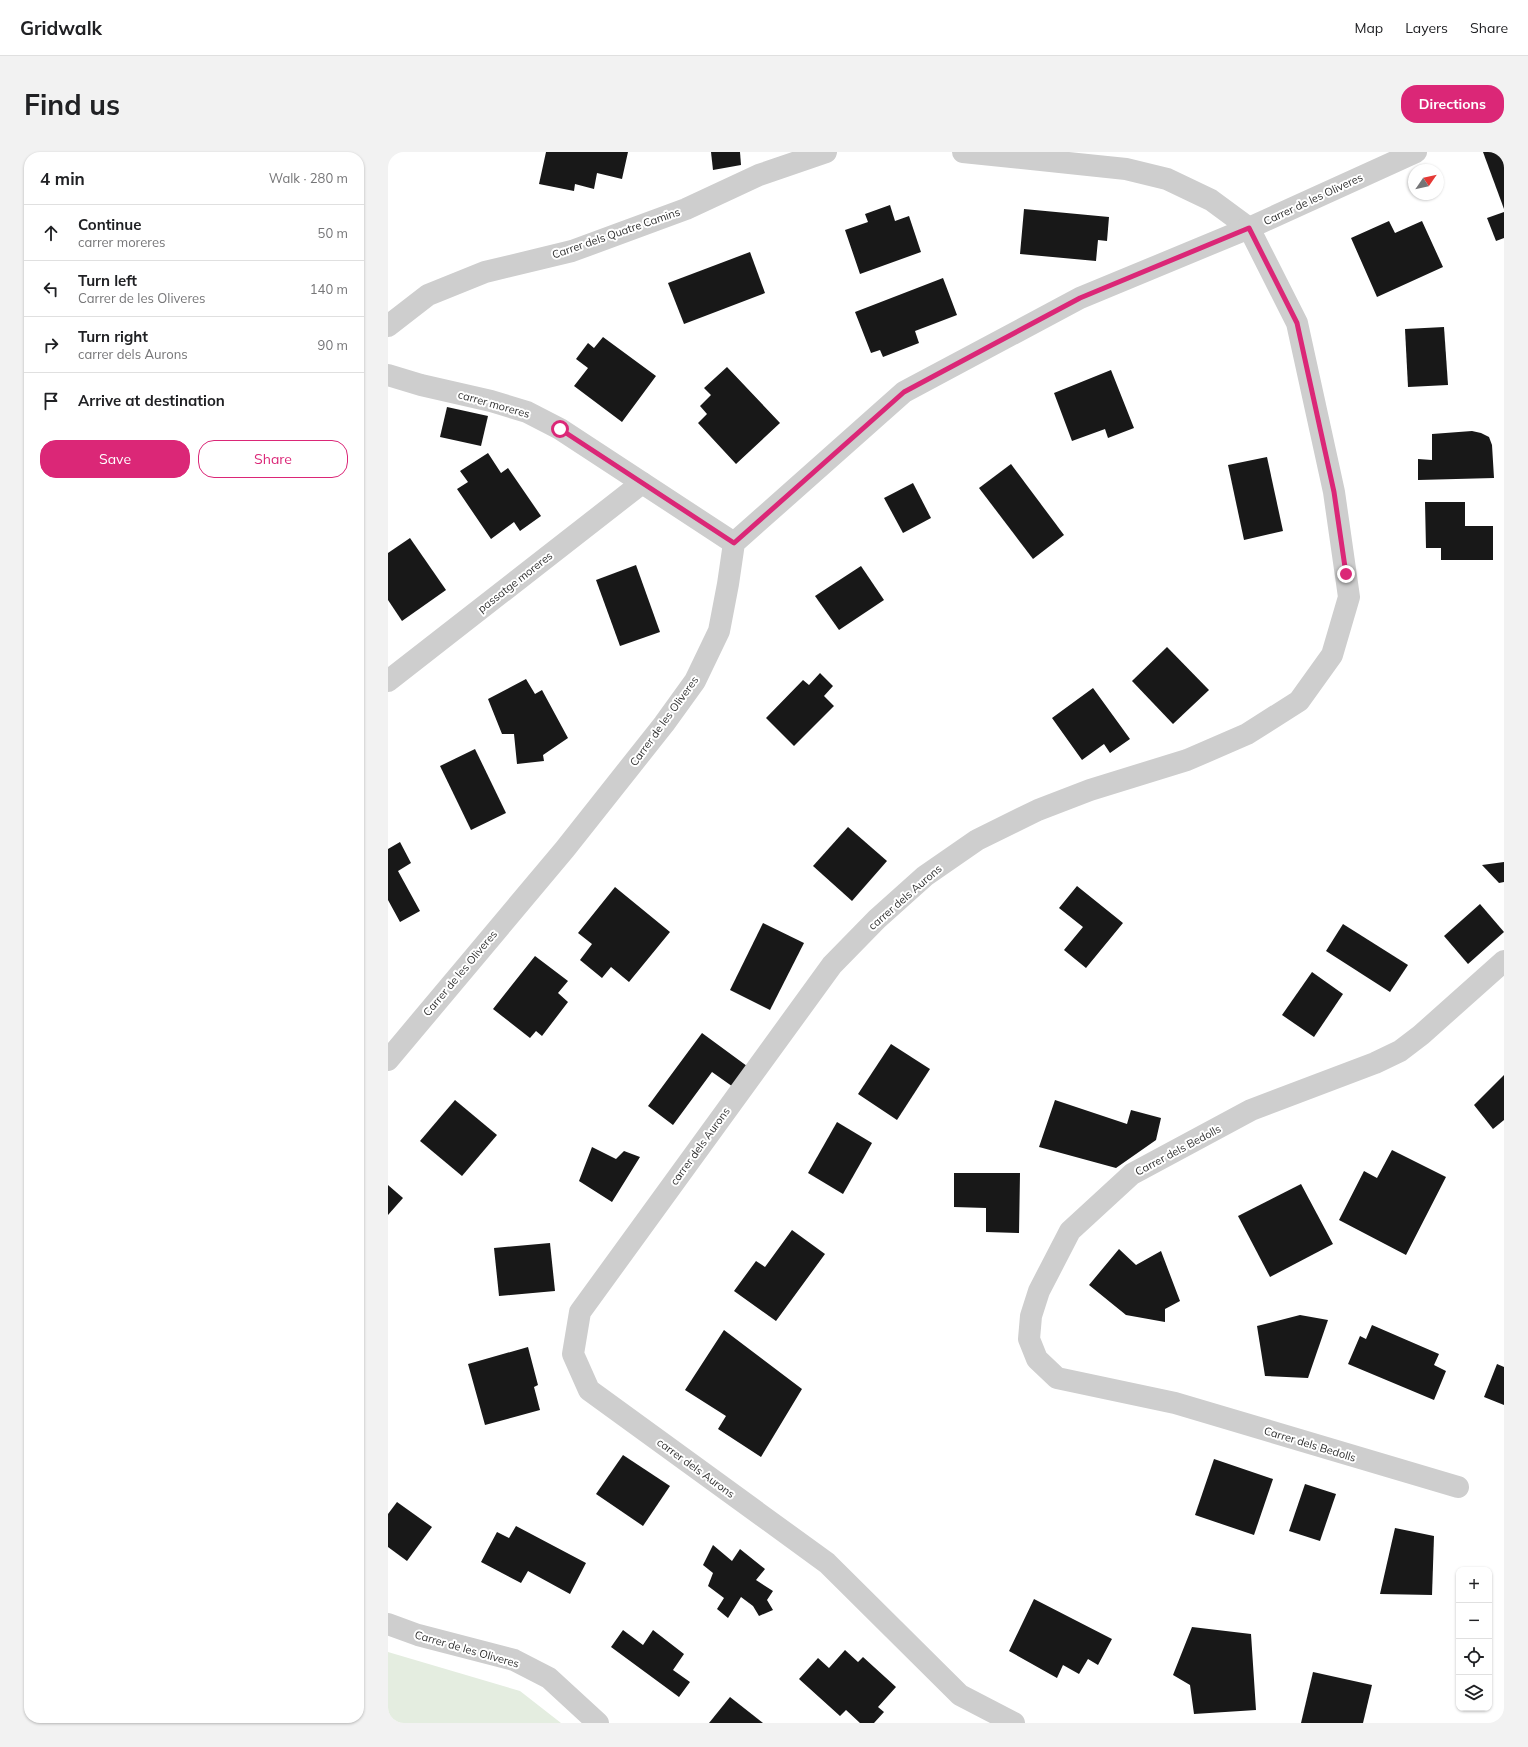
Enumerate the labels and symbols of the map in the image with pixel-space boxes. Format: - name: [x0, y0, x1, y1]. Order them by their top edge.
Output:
- north arrow: [1408, 164, 1444, 200]
- street label: Carrer de les Oliveres: [1261, 170, 1365, 228]
- street label: Carrer dels Quatre Camins: [550, 204, 682, 262]
- street label: carrer moreres: [457, 387, 531, 421]
- route start: [551, 420, 569, 438]
- street label: passatge moreres: [475, 548, 555, 616]
- route end: [1337, 565, 1355, 583]
- street label: Carrer de les Oliveres: [627, 673, 701, 769]
- street label: carrer dels Aurons: [865, 861, 945, 933]
- street label: Carrer de les Oliveres: [420, 927, 500, 1019]
- street label: carrer dels Aurons: [667, 1104, 733, 1188]
- street label: Carrer dels Bedolls: [1133, 1121, 1223, 1179]
- street label: Carrer dels Bedolls: [1262, 1423, 1358, 1465]
- street label: carrer dels Aurons: [654, 1435, 738, 1501]
- street label: Carrer de les Oliveres: [413, 1627, 521, 1671]

